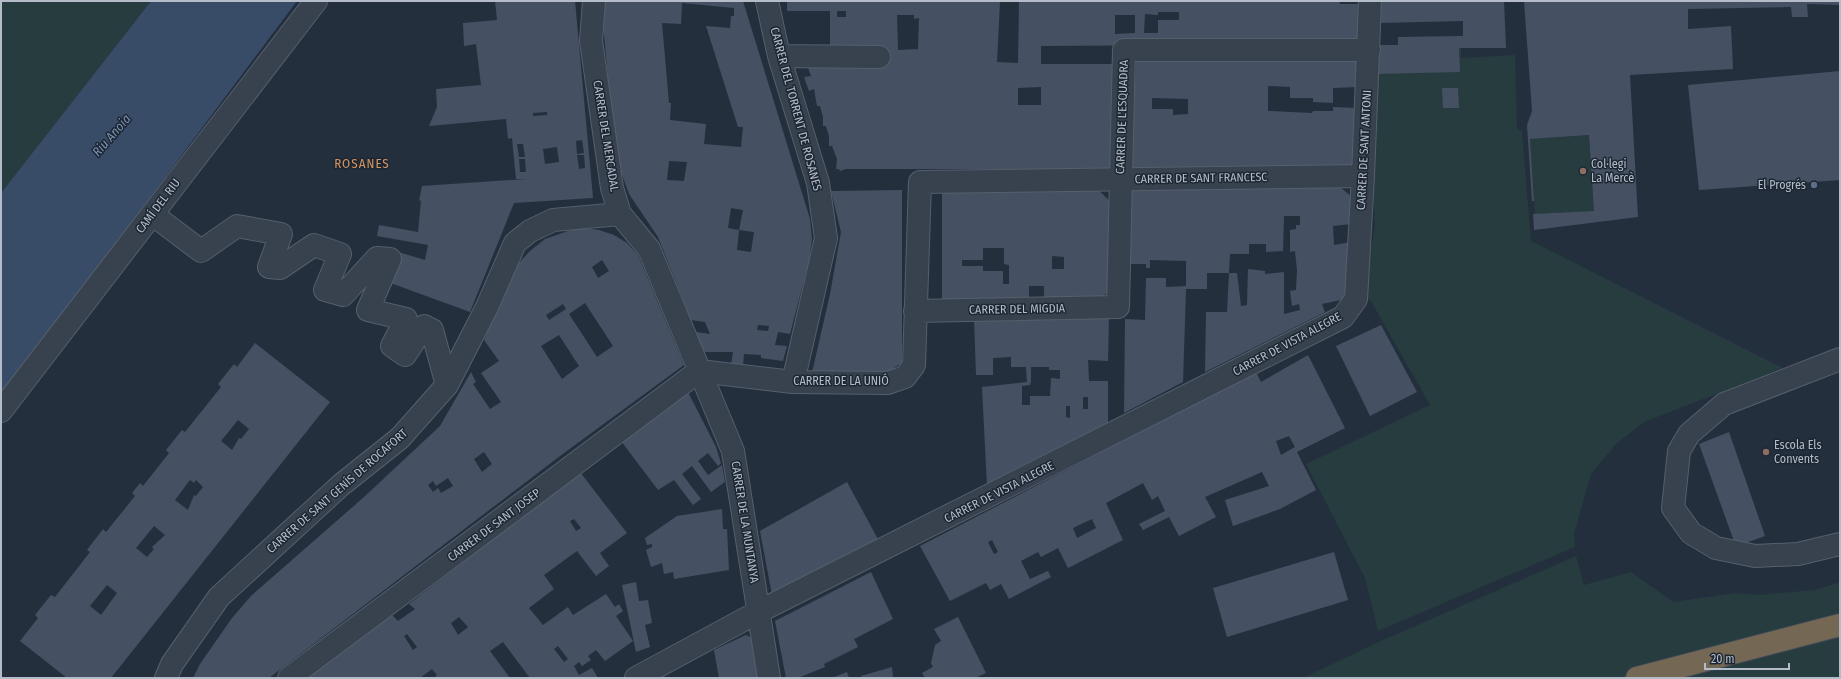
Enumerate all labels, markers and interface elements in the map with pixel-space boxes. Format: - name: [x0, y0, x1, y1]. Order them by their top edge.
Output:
- street label: CARRER DEL TORRENT DE ROSANES: [767, 26, 825, 192]
- street label: CARRER DE L'ESQUADRA: [1113, 59, 1131, 174]
- street label: CARRER DEL MERCADAL: [590, 79, 622, 193]
- street label: CARRER DE SANT ANTONI: [1354, 89, 1374, 211]
- water label: Riu Anoia: [89, 111, 134, 159]
- district label: ROSANES: [334, 156, 390, 171]
- place label: Col·legi La Mercè: [1591, 157, 1634, 185]
- marker: Col·legi La Mercè: [1578, 166, 1588, 176]
- street label: CARRER DE SANT FRANCESC: [1134, 170, 1268, 186]
- street label: CAMÍ DEL RIU: [132, 175, 183, 236]
- place label: El Progrés: [1758, 178, 1806, 192]
- marker: El Progrés: [1809, 180, 1819, 190]
- street label: CARRER DEL MIGDIA: [969, 301, 1066, 317]
- street label: CARRER DE VISTA ALEGRE: [1230, 309, 1344, 379]
- street label: CARRER DE LA UNIÓ: [793, 373, 889, 388]
- street label: CARRER DE SANT GENÍS DE ROCAFORT: [263, 425, 410, 556]
- place label: Escola Els Convents: [1774, 438, 1822, 466]
- marker: Escola Els Convents: [1761, 447, 1771, 457]
- street label: CARRER DE VISTA ALEGRE: [942, 458, 1056, 526]
- street label: CARRER DE LA MUNTANYA: [728, 460, 762, 585]
- street label: CARRER DE SANT JOSEP: [445, 486, 543, 564]
- scale bar: [1705, 645, 1789, 671]
- text: 20 m: [1711, 652, 1735, 666]

